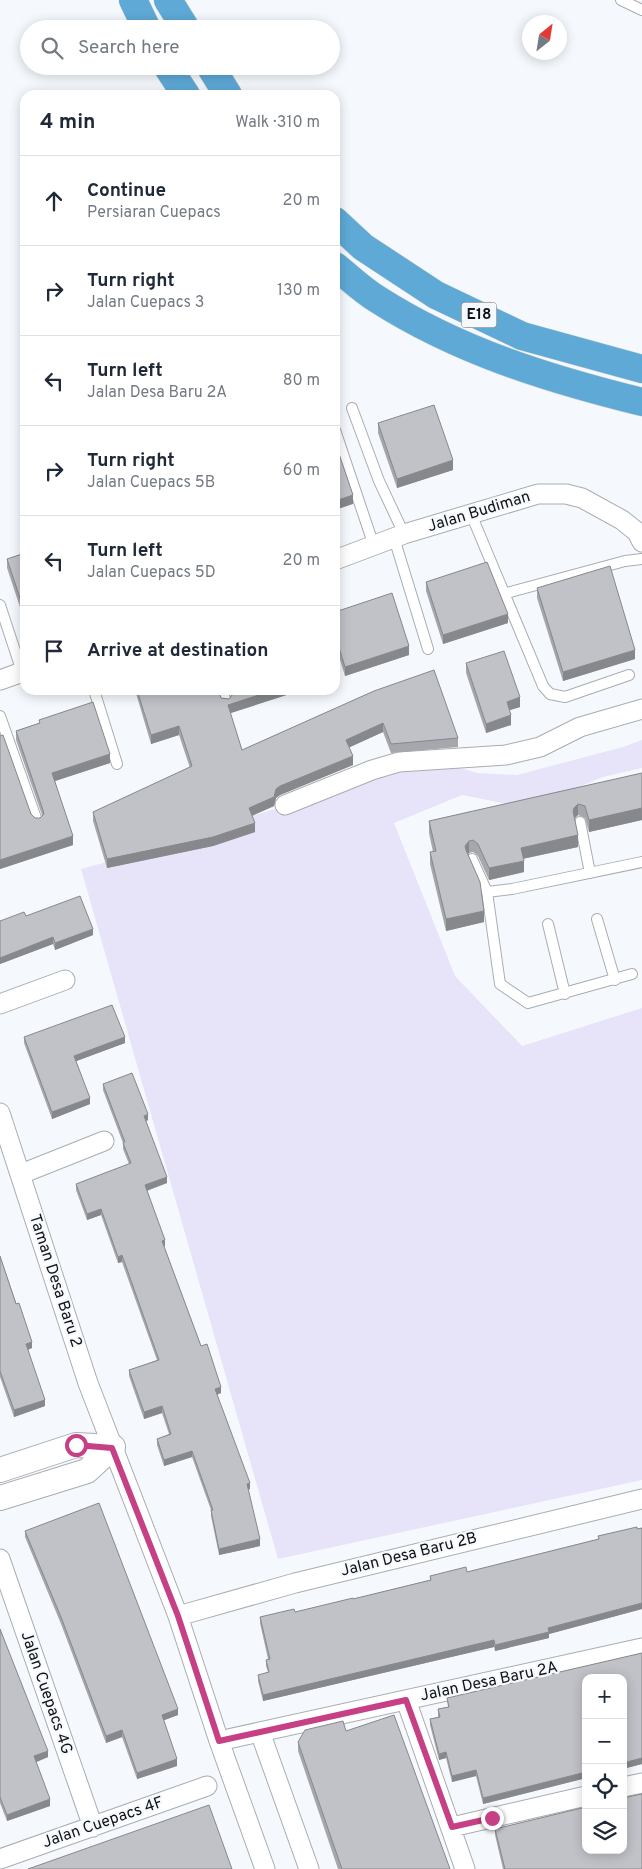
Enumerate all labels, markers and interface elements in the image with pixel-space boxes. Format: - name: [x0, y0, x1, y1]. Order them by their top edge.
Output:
- north arrow: [522, 15, 567, 60]
- search box: [20, 20, 340, 75]
- icon: search: [38, 34, 66, 62]
- text: Search here: [78, 36, 180, 60]
- text: 4 min: [40, 109, 96, 136]
- text: Walk · 310 m: [235, 113, 320, 133]
- text: Continue: [87, 179, 166, 203]
- icon: ahead: [40, 187, 68, 215]
- text: 20 m: [283, 191, 320, 211]
- text: Persiaran Cuepacs: [87, 203, 221, 223]
- text: Turn right: [87, 269, 175, 293]
- icon: right: [40, 277, 68, 305]
- text: 130 m: [277, 281, 320, 301]
- text: Jalan Cuepacs 3: [87, 293, 204, 313]
- road number: E18: [462, 302, 496, 328]
- text: Turn left: [87, 359, 163, 383]
- icon: left: [40, 367, 68, 395]
- text: 80 m: [283, 371, 320, 391]
- text: Jalan Desa Baru 2A: [87, 383, 227, 403]
- text: Turn right: [87, 449, 175, 473]
- icon: right: [40, 457, 68, 485]
- text: 60 m: [283, 461, 320, 481]
- text: Jalan Cuepacs 5B: [87, 473, 215, 493]
- street label: Jalan Budiman: [425, 487, 533, 537]
- text: Turn left: [87, 539, 163, 563]
- icon: left: [40, 547, 68, 575]
- text: 20 m: [283, 551, 320, 571]
- text: Jalan Cuepacs 5D: [87, 563, 216, 583]
- icon: arrive: [40, 637, 68, 665]
- text: Arrive at destination: [87, 639, 268, 663]
- street label: Taman Desa Baru 2: [24, 1212, 86, 1350]
- route start: [65, 1434, 88, 1457]
- street label: Jalan Desa Baru 2B: [339, 1528, 479, 1582]
- street label: Jalan Cuepacs 4G: [16, 1629, 76, 1757]
- street label: Jalan Desa Baru 2A: [418, 1658, 560, 1706]
- map controls: [582, 1674, 627, 1854]
- button: +: [582, 1674, 627, 1719]
- button: −: [582, 1719, 627, 1764]
- button: locate: [582, 1764, 627, 1809]
- street label: Jalan Cuepacs 4F: [40, 1793, 166, 1853]
- route end: [481, 1807, 504, 1830]
- button: layers: [582, 1809, 627, 1854]

